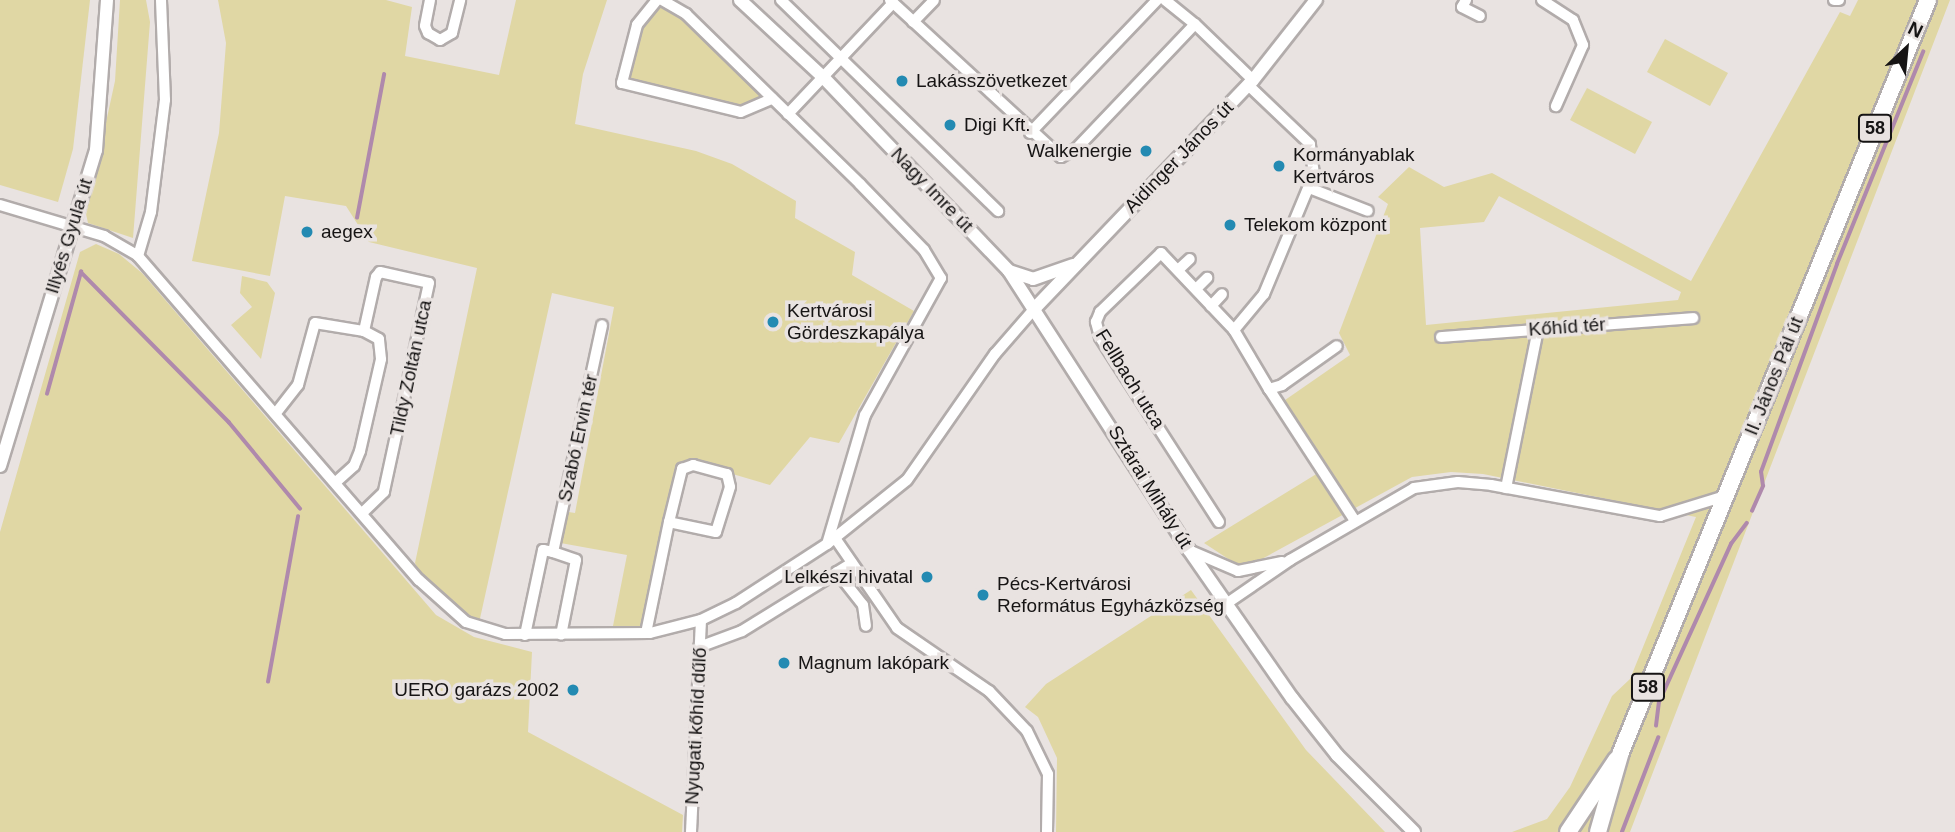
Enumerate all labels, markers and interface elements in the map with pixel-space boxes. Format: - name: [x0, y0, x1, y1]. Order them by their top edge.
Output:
- north arrow: [1871, 14, 1941, 84]
- text: N: [1905, 17, 1926, 42]
- place label: Lakásszövetkezet: [916, 70, 1067, 92]
- marker: Lakásszövetkezet: [894, 73, 910, 89]
- street label: Aidinger János út: [1120, 96, 1238, 218]
- road number: 58: [1857, 113, 1892, 142]
- place label: Digi Kft.: [964, 114, 1031, 136]
- marker: Digi Kft.: [942, 117, 958, 133]
- place label: Walkenergie: [1027, 140, 1132, 162]
- street label: Nagy Imre út: [886, 143, 978, 237]
- marker: Walkenergie: [1138, 143, 1154, 159]
- place label: Kormányablak Kertváros: [1293, 144, 1414, 188]
- marker: Kormányablak Kertváros: [1271, 158, 1287, 174]
- street label: Illyés Gyula út: [41, 176, 97, 296]
- place label: Telekom központ: [1244, 214, 1387, 236]
- marker: Telekom központ: [1222, 217, 1238, 233]
- place label: aegex: [321, 221, 373, 243]
- marker: aegex: [299, 224, 315, 240]
- street label: Tildy Zoltán utca: [385, 298, 437, 438]
- place label: Kertvárosi Gördeszkapálya: [787, 300, 924, 344]
- street label: Kőhíd tér: [1528, 313, 1606, 341]
- street label: II. János Pál út: [1740, 313, 1808, 439]
- marker: Kertvárosi Gördeszkapálya: [765, 314, 781, 330]
- street label: Fellbach utca: [1090, 325, 1170, 433]
- street label: Szabó Ervin tér: [553, 372, 603, 504]
- street label: Sztárai Mihály út: [1103, 421, 1197, 553]
- place label: Lelkészi hivatal: [784, 566, 913, 588]
- marker: Lelkészi hivatal: [919, 569, 935, 585]
- place label: Pécs-Kertvárosi Református Egyházközség: [997, 573, 1224, 617]
- marker: Pécs-Kertvárosi Református Egyházközség: [975, 587, 991, 603]
- street label: Nyugati kőhíd dűlő: [680, 647, 712, 805]
- place label: Magnum lakópark: [798, 652, 949, 674]
- marker: Magnum lakópark: [776, 655, 792, 671]
- road number: 58: [1630, 672, 1666, 702]
- place label: UERO garázs 2002: [394, 679, 559, 701]
- marker: UERO garázs 2002: [565, 682, 581, 698]

